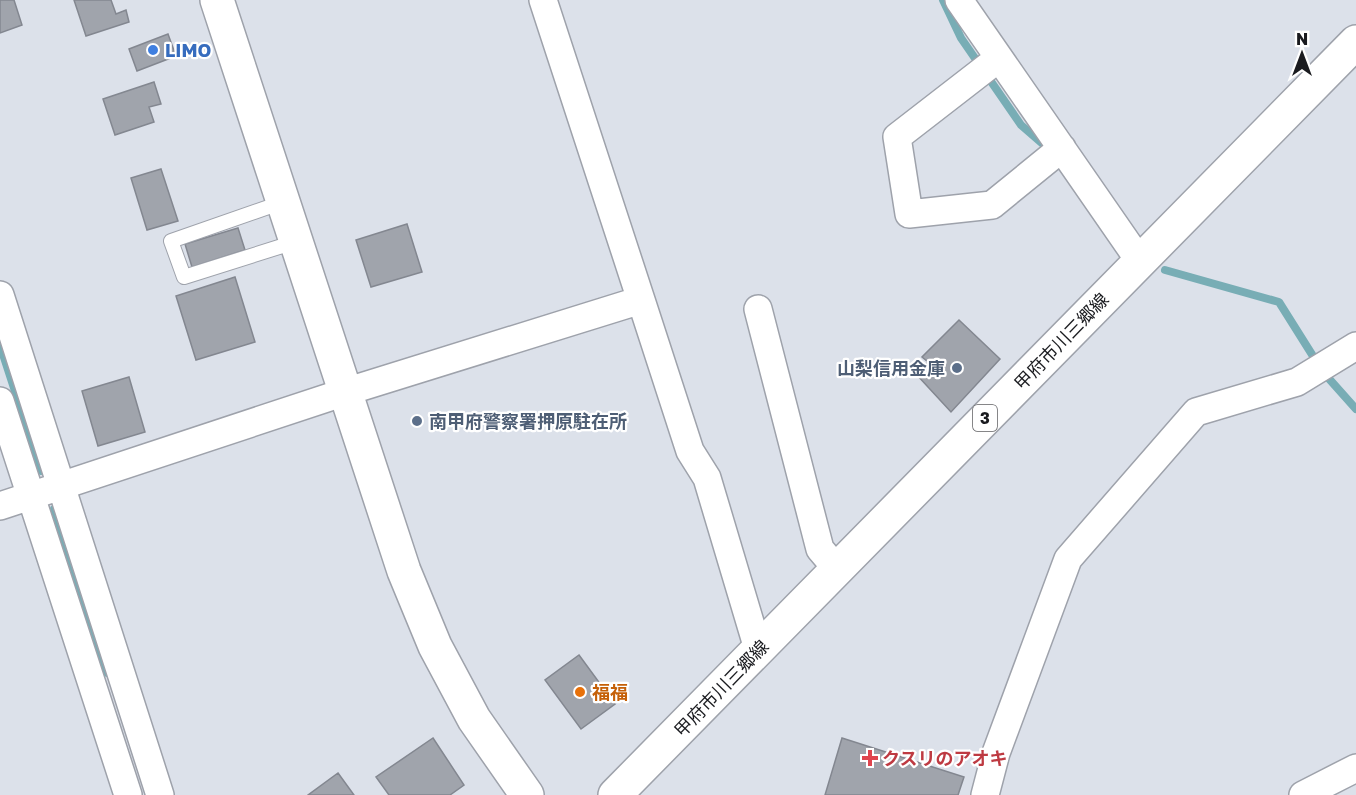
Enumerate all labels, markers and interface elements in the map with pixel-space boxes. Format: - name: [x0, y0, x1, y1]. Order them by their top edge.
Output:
- north arrow: [1272, 24, 1332, 84]
- text: N: [1296, 29, 1308, 49]
- place label: LIMO: [165, 39, 211, 61]
- marker: LIMO: [146, 43, 160, 57]
- street label: 甲府市川三郷線: [1009, 288, 1113, 394]
- place label: 山梨信用金庫: [837, 357, 945, 379]
- marker: 山梨信用金庫: [950, 361, 964, 375]
- road number: 3: [973, 405, 997, 431]
- place label: 南甲府警察署押原駐在所: [429, 410, 627, 432]
- marker: 南甲府警察署押原駐在所: [410, 414, 424, 428]
- street label: 甲府市川三郷線: [669, 635, 773, 741]
- place label: 福福: [592, 681, 628, 703]
- marker: 福福: [573, 685, 587, 699]
- place label: クスリのアオキ: [882, 747, 1007, 769]
- marker: クスリのアオキ: [863, 751, 877, 765]

